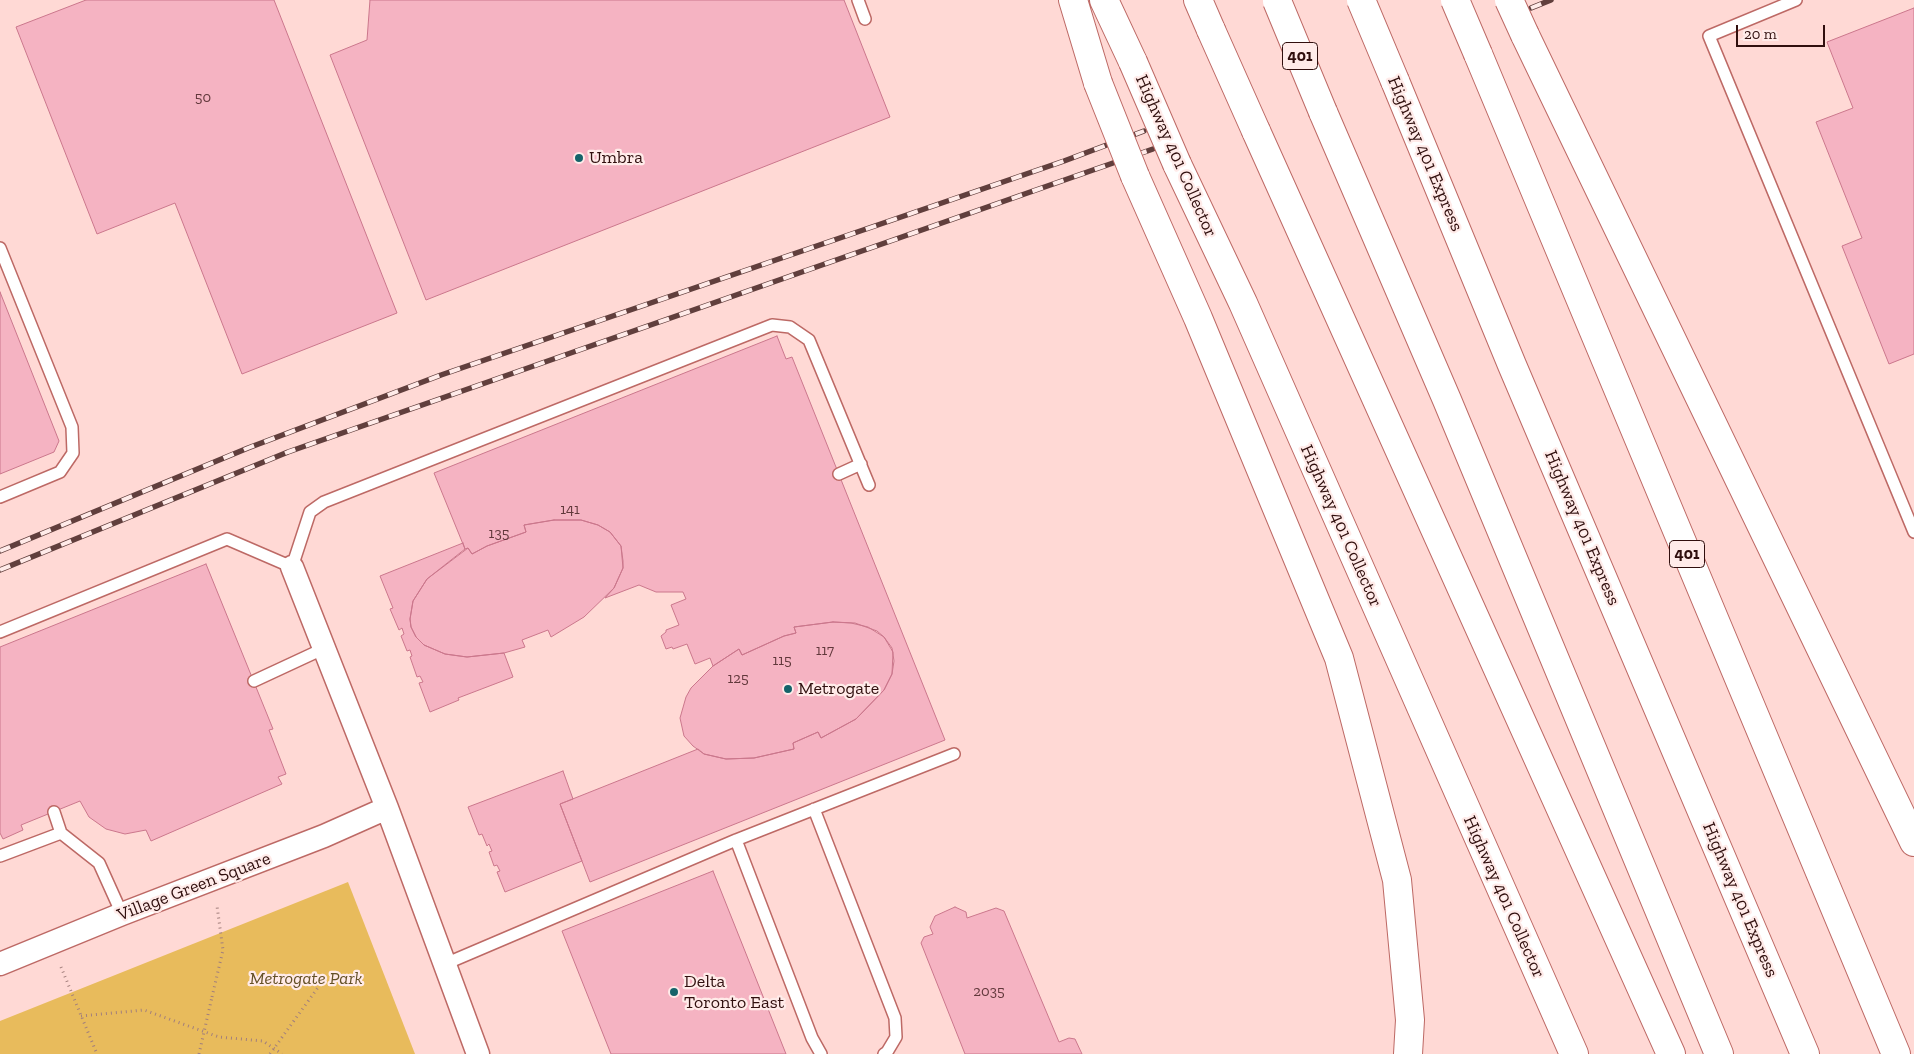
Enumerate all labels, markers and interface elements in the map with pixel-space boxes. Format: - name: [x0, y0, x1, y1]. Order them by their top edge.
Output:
- scale bar: [1739, 15, 1828, 47]
- text: 20 m: [1744, 25, 1777, 43]
- road number: 401: [1282, 42, 1318, 70]
- street label: Highway 401 Collector: [1130, 71, 1222, 241]
- street label: Highway 401 Express: [1383, 73, 1467, 235]
- house number: 50: [195, 89, 211, 107]
- place label: Umbra: [589, 147, 643, 169]
- marker: Umbra: [573, 152, 585, 164]
- street label: Highway 401 Collector: [1295, 441, 1387, 611]
- street label: Highway 401 Express: [1540, 447, 1624, 609]
- house number: 141: [560, 501, 580, 519]
- house number: 135: [489, 525, 509, 543]
- road number: 401: [1670, 540, 1704, 568]
- house number: 117: [816, 642, 834, 660]
- house number: 115: [772, 652, 792, 670]
- house number: 125: [727, 670, 749, 688]
- place label: Metrogate: [798, 678, 879, 700]
- marker: Metrogate: [782, 683, 794, 695]
- street label: Highway 401 Collector: [1458, 812, 1550, 982]
- street label: Highway 401 Express: [1698, 819, 1782, 981]
- street label: Village Green Square: [114, 848, 274, 926]
- park label: Metrogate Park: [249, 968, 363, 990]
- place label: Delta Toronto East: [684, 971, 784, 1014]
- house number: 2035: [973, 983, 1005, 1001]
- marker: Delta Toronto East: [668, 986, 680, 998]

